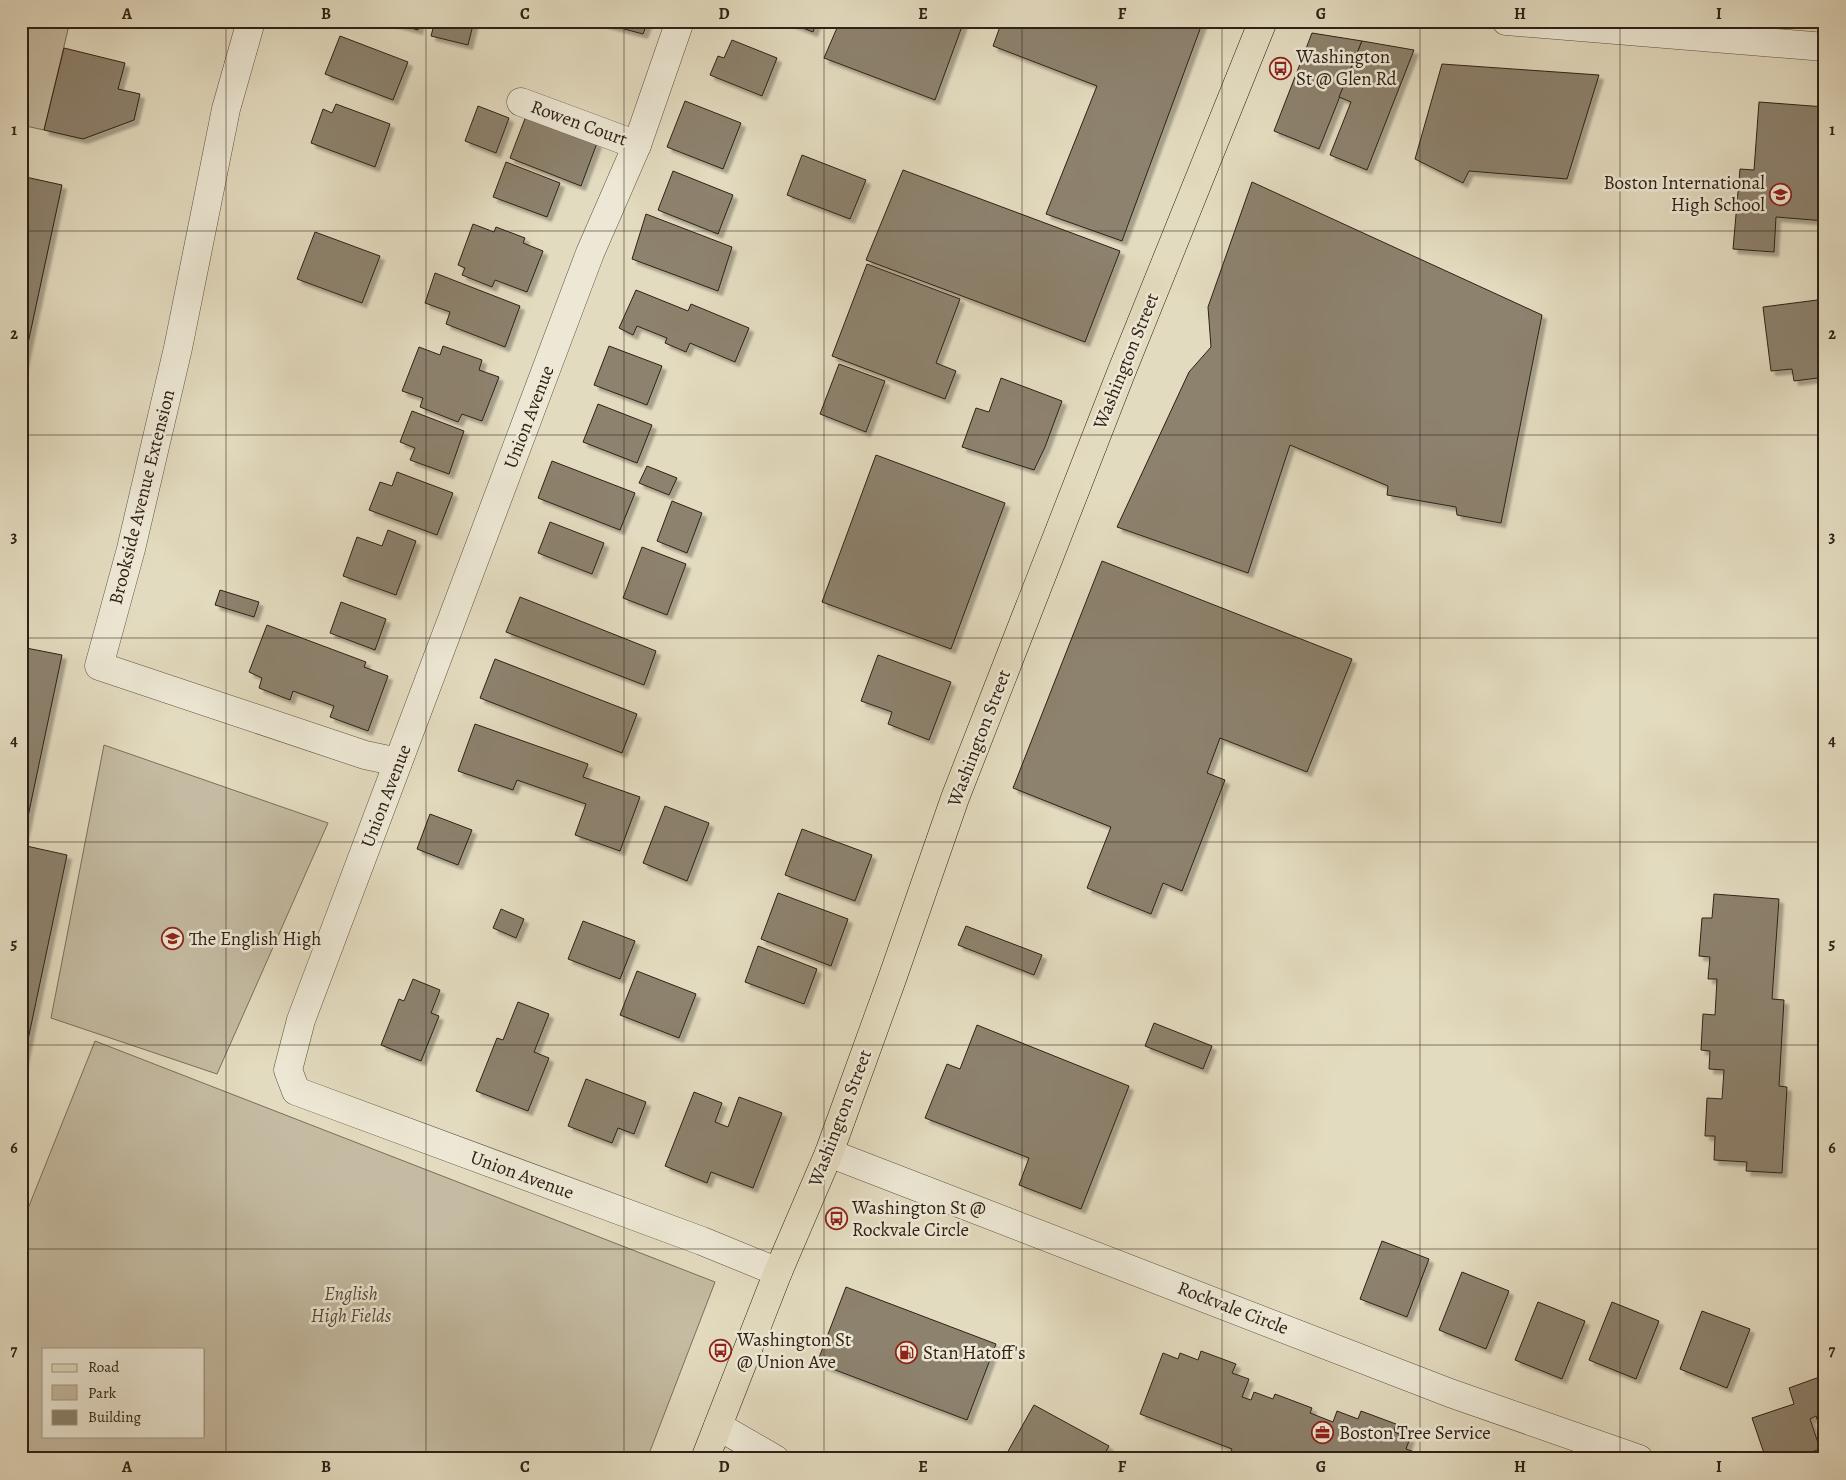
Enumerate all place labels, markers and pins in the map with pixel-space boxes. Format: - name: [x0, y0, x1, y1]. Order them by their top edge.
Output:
- place label: Washington St @ Glen Rd: [1295, 44, 1398, 92]
- bus stop icon: Washington St @ Glen Rd: [1268, 56, 1292, 80]
- place label: Boston International High School: [1603, 170, 1765, 218]
- school or university icon: Boston International High School: [1769, 182, 1793, 206]
- place label: The English High: [189, 926, 321, 952]
- school or university icon: The English High: [161, 927, 185, 951]
- place label: Washington St @ Rockvale Circle: [851, 1195, 986, 1243]
- bus stop icon: Washington St @ Rockvale Circle: [824, 1207, 848, 1231]
- place label: Washington St @ Union Ave: [736, 1327, 851, 1375]
- bus stop icon: Washington St @ Union Ave: [709, 1339, 733, 1363]
- place label: Stan Hatoff's: [923, 1340, 1026, 1366]
- fuel station icon: Stan Hatoff's: [895, 1341, 919, 1365]
- place label: Boston Tree Service: [1339, 1420, 1491, 1446]
- office icon: Boston Tree Service: [1311, 1421, 1335, 1445]

